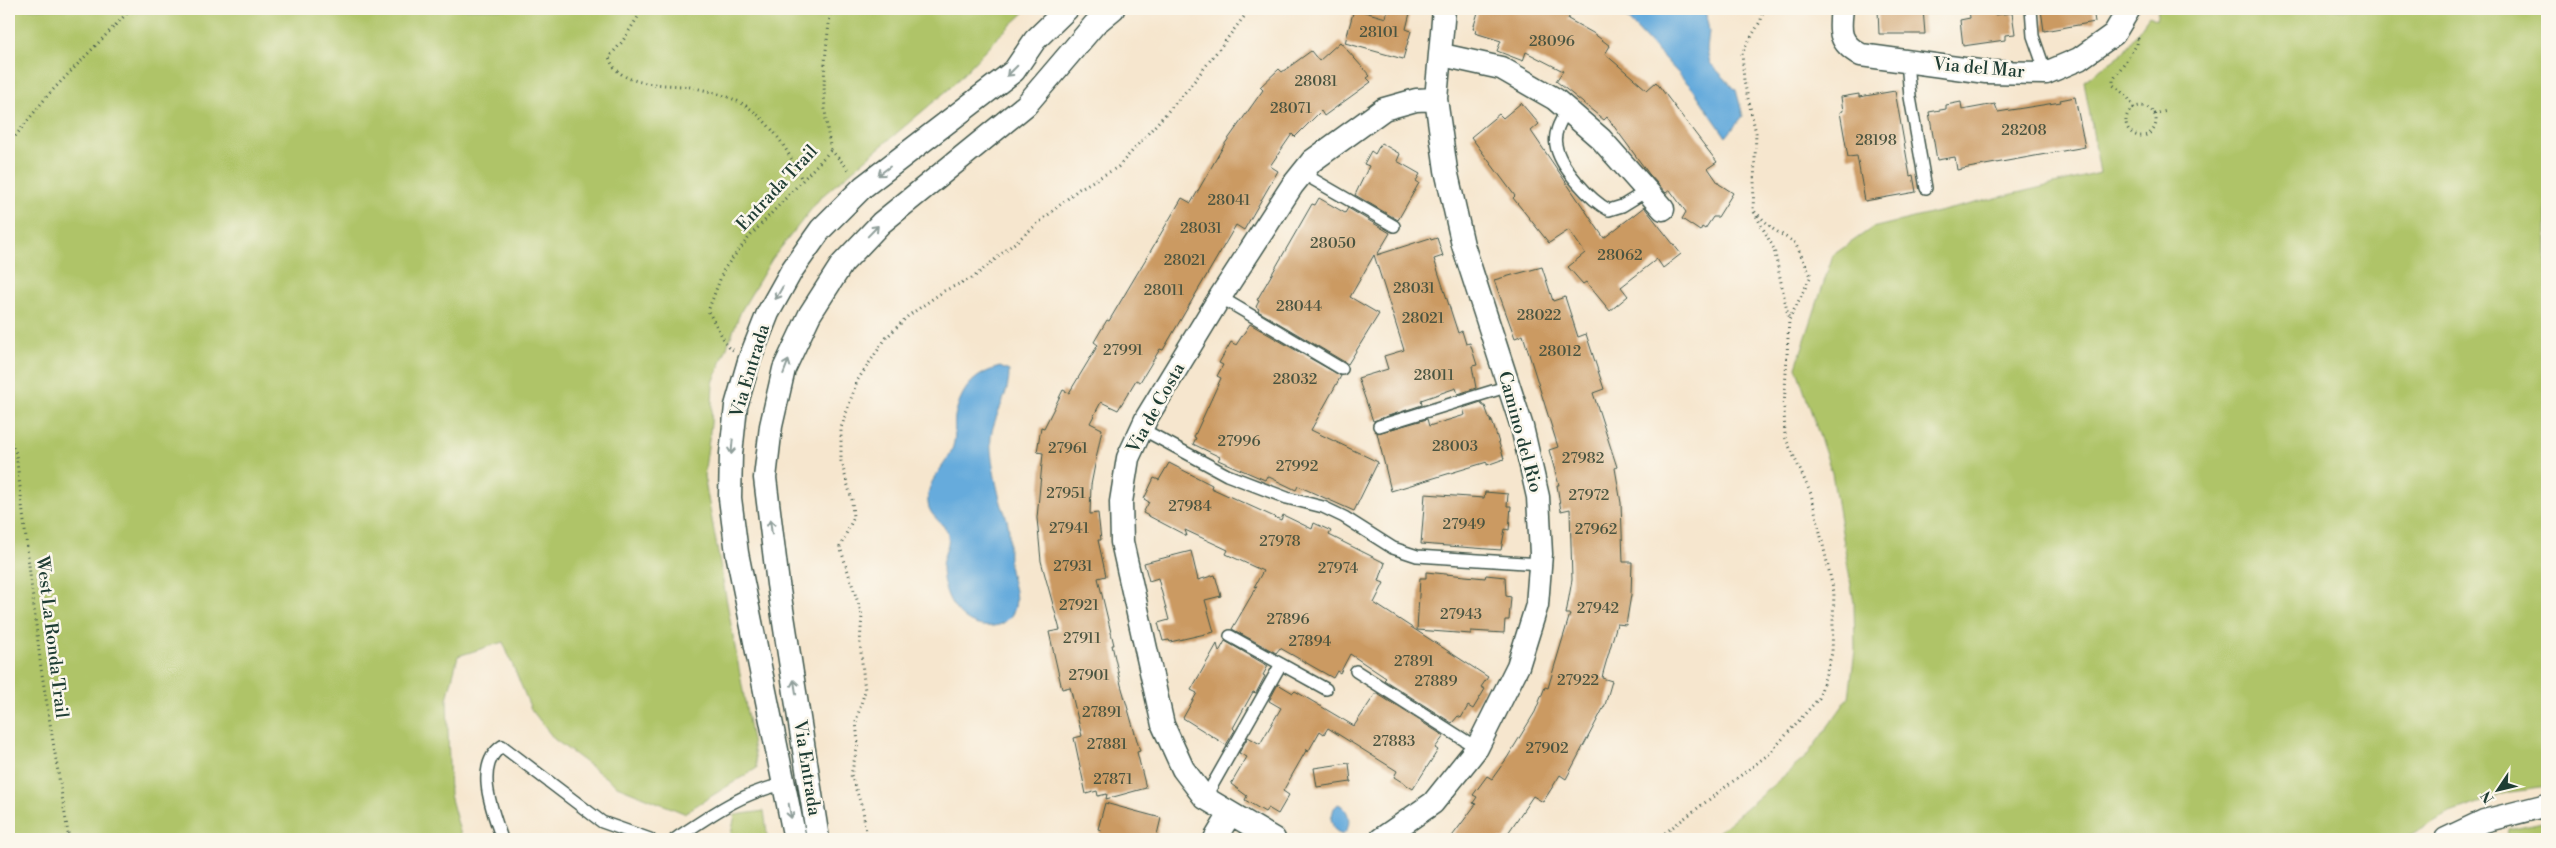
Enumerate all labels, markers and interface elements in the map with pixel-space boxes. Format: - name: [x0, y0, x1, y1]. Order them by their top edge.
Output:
- house number: 28101: [1359, 23, 1399, 42]
- house number: 28096: [1529, 32, 1575, 51]
- street label: Via del Mar: [1931, 52, 2026, 83]
- one-way arrow: [1006, 65, 1018, 77]
- house number: 28081: [1294, 72, 1338, 91]
- house number: 28071: [1270, 99, 1313, 118]
- house number: 28208: [2001, 121, 2047, 140]
- house number: 28198: [1855, 131, 1897, 150]
- street label: Entrada Trail: [731, 140, 823, 236]
- one-way arrow: [877, 166, 891, 176]
- house number: 28041: [1207, 191, 1251, 210]
- house number: 28031: [1180, 219, 1223, 238]
- one-way arrow: [867, 225, 879, 238]
- house number: 28050: [1310, 234, 1356, 253]
- house number: 28062: [1597, 246, 1643, 265]
- house number: 28021: [1164, 251, 1207, 270]
- house number: 28031: [1393, 279, 1436, 298]
- house number: 28011: [1144, 281, 1185, 300]
- one-way arrow: [774, 286, 784, 301]
- house number: 28044: [1276, 297, 1322, 316]
- house number: 28022: [1517, 306, 1561, 325]
- house number: 28021: [1402, 309, 1445, 328]
- street label: Via Entrada: [725, 321, 775, 421]
- house number: 27991: [1103, 341, 1144, 360]
- house number: 28012: [1539, 342, 1581, 361]
- street label: Via de Costa: [1121, 358, 1191, 458]
- one-way arrow: [782, 360, 791, 375]
- house number: 28011: [1414, 366, 1455, 385]
- street label: Camino del Rio: [1493, 369, 1547, 495]
- house number: 28032: [1273, 370, 1317, 389]
- house number: 27996: [1217, 432, 1261, 451]
- house number: 28003: [1432, 437, 1478, 456]
- one-way arrow: [727, 439, 737, 455]
- house number: 27961: [1048, 439, 1089, 458]
- house number: 27982: [1562, 449, 1604, 468]
- house number: 27992: [1276, 457, 1318, 476]
- house number: 27951: [1046, 484, 1086, 503]
- house number: 27972: [1569, 486, 1609, 505]
- house number: 27984: [1168, 497, 1212, 516]
- house number: 27949: [1443, 515, 1485, 534]
- one-way arrow: [766, 519, 776, 535]
- house number: 27941: [1049, 519, 1090, 538]
- house number: 27962: [1575, 520, 1617, 539]
- house number: 27978: [1259, 532, 1301, 551]
- street label: West La Ronda Trail: [31, 554, 73, 720]
- house number: 27931: [1053, 557, 1093, 576]
- house number: 27974: [1318, 559, 1358, 578]
- house number: 27921: [1059, 596, 1100, 615]
- house number: 27942: [1577, 599, 1619, 618]
- house number: 27943: [1440, 605, 1482, 624]
- house number: 27896: [1266, 610, 1310, 629]
- house number: 27911: [1063, 629, 1101, 648]
- house number: 27894: [1289, 632, 1332, 651]
- house number: 27891: [1394, 652, 1435, 671]
- house number: 27901: [1069, 666, 1110, 685]
- house number: 27922: [1557, 671, 1599, 690]
- house number: 27889: [1414, 672, 1458, 691]
- one-way arrow: [789, 680, 799, 696]
- house number: 27891: [1082, 703, 1123, 722]
- street label: Via Entrada: [788, 718, 826, 818]
- house number: 27883: [1373, 732, 1415, 751]
- house number: 27881: [1087, 735, 1128, 754]
- house number: 27902: [1525, 739, 1569, 758]
- north arrow: [2474, 766, 2524, 816]
- house number: 27871: [1093, 770, 1133, 789]
- text: N: [2478, 787, 2499, 807]
- one-way arrow: [786, 803, 796, 819]

